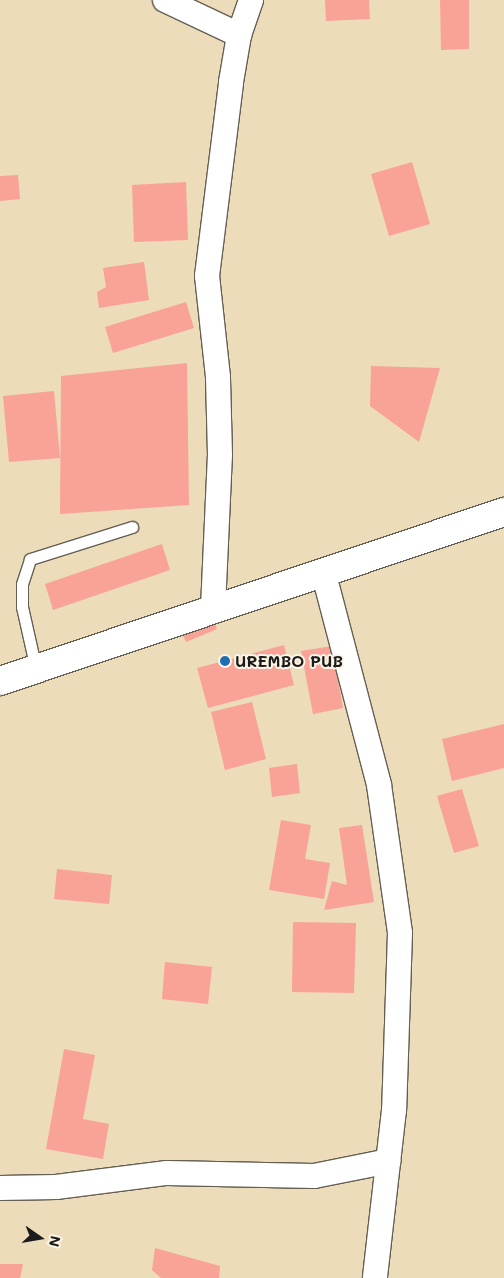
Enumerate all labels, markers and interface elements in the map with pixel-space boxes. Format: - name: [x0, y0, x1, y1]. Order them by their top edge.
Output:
- place label: UREMBO PUB: [235, 651, 343, 671]
- marker: UREMBO PUB: [219, 655, 231, 667]
- north arrow: [15, 1213, 65, 1263]
- text: N: [45, 1234, 66, 1249]

